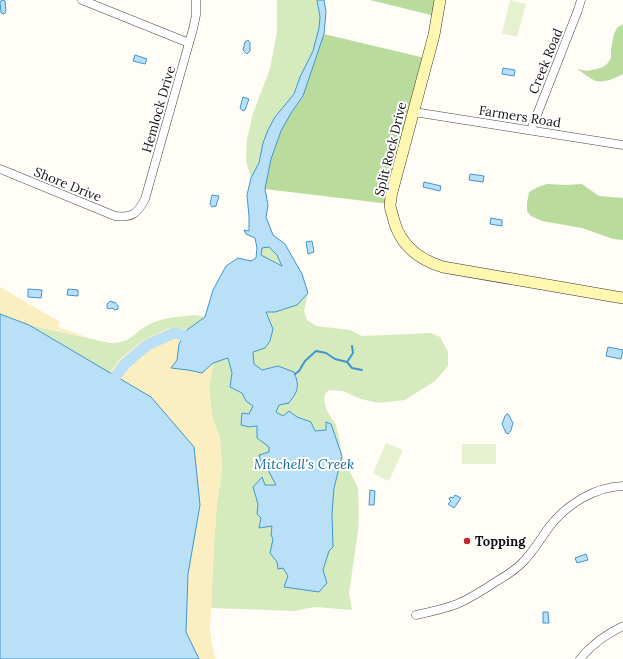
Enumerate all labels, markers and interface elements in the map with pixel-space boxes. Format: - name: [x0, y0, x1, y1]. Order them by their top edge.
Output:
- street label: Creek Road: [525, 26, 566, 96]
- street label: Hemlock Drive: [138, 64, 179, 154]
- street label: Split Rock Drive: [371, 100, 410, 198]
- street label: Farmers Road: [478, 102, 562, 131]
- street label: Shore Drive: [32, 163, 104, 206]
- water label: Mitchell's Creek: [254, 455, 354, 473]
- place label: Topping: [475, 533, 526, 550]
- marker: Topping: [462, 536, 472, 546]

